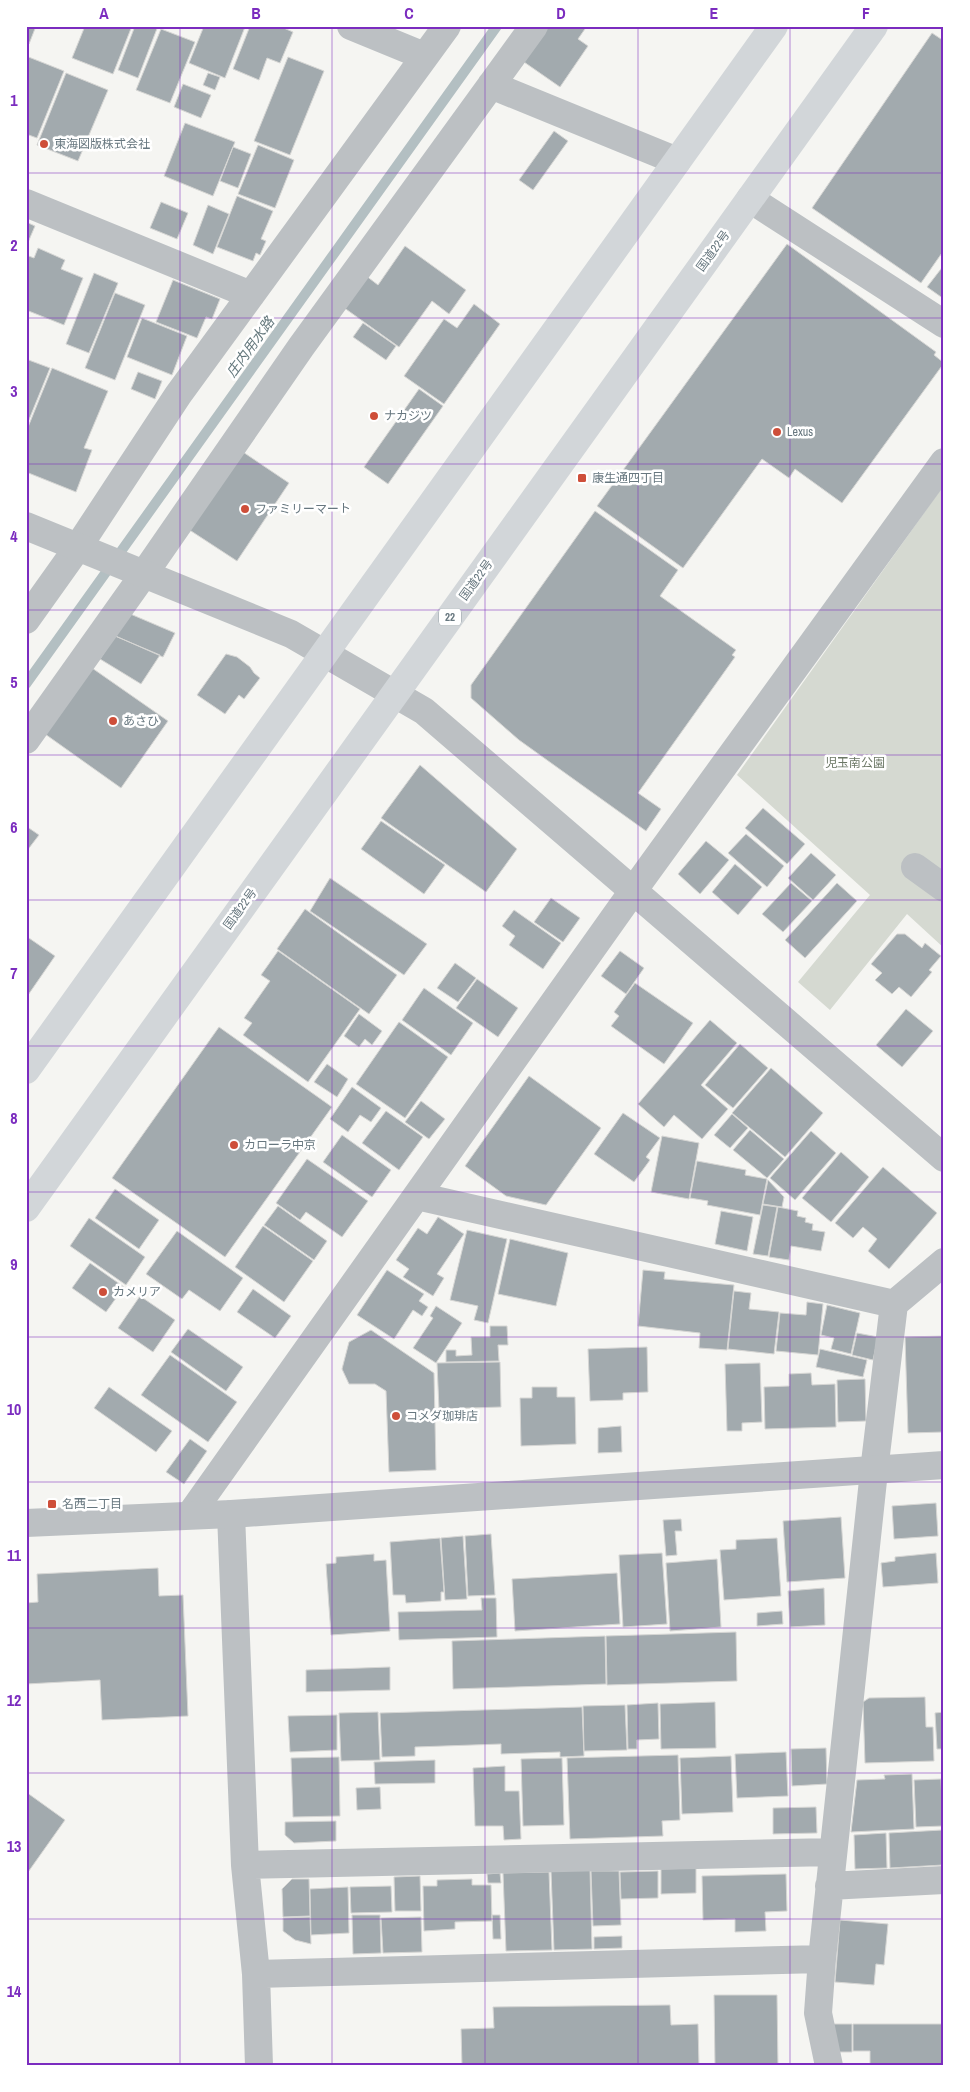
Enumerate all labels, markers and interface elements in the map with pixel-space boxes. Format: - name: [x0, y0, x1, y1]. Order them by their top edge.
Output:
- text: A: [99, 2, 109, 24]
- text: B: [251, 2, 261, 24]
- text: C: [404, 2, 414, 24]
- text: D: [556, 2, 566, 24]
- text: E: [710, 2, 719, 24]
- text: F: [862, 2, 870, 24]
- text: 1: [10, 89, 18, 111]
- place label: 東海図版株式会社: [54, 136, 150, 152]
- marker: 東海図版株式会社: [38, 138, 50, 150]
- street label: 国道22号: [693, 227, 733, 275]
- text: 2: [10, 234, 18, 256]
- water label: 庄内用水路: [222, 313, 278, 381]
- text: 3: [10, 380, 18, 402]
- place label: ナカジツ: [384, 408, 432, 424]
- marker: ナカジツ: [368, 410, 380, 422]
- place label: Lexus: [787, 424, 813, 440]
- marker: Lexus: [771, 426, 783, 438]
- place label: 康生通四丁目: [592, 470, 664, 486]
- marker: 康生通四丁目: [576, 472, 588, 484]
- place label: ファミリーマート: [255, 501, 351, 517]
- marker: ファミリーマート: [239, 503, 251, 515]
- text: 4: [10, 525, 18, 547]
- street label: 国道22号: [456, 556, 496, 604]
- road number: 22: [439, 608, 461, 626]
- text: 5: [10, 671, 18, 693]
- place label: あさひ: [123, 713, 159, 729]
- marker: あさひ: [107, 715, 119, 727]
- park label: 児玉南公園: [825, 755, 885, 771]
- text: 6: [10, 816, 18, 838]
- street label: 国道22号: [220, 885, 260, 933]
- text: 7: [10, 962, 18, 984]
- text: 8: [10, 1107, 18, 1129]
- place label: カローラ中京: [244, 1137, 316, 1153]
- marker: カローラ中京: [228, 1139, 240, 1151]
- text: 9: [10, 1253, 18, 1275]
- place label: カメリア: [113, 1284, 161, 1300]
- marker: カメリア: [97, 1286, 109, 1298]
- text: 10: [7, 1398, 21, 1420]
- place label: コメダ珈琲店: [406, 1408, 478, 1424]
- marker: コメダ珈琲店: [390, 1410, 402, 1422]
- place label: 名西二丁目: [62, 1496, 122, 1512]
- marker: 名西二丁目: [46, 1498, 58, 1510]
- text: 11: [7, 1544, 22, 1566]
- text: 12: [7, 1689, 21, 1711]
- text: 13: [7, 1835, 21, 1857]
- text: 14: [7, 1980, 22, 2002]

